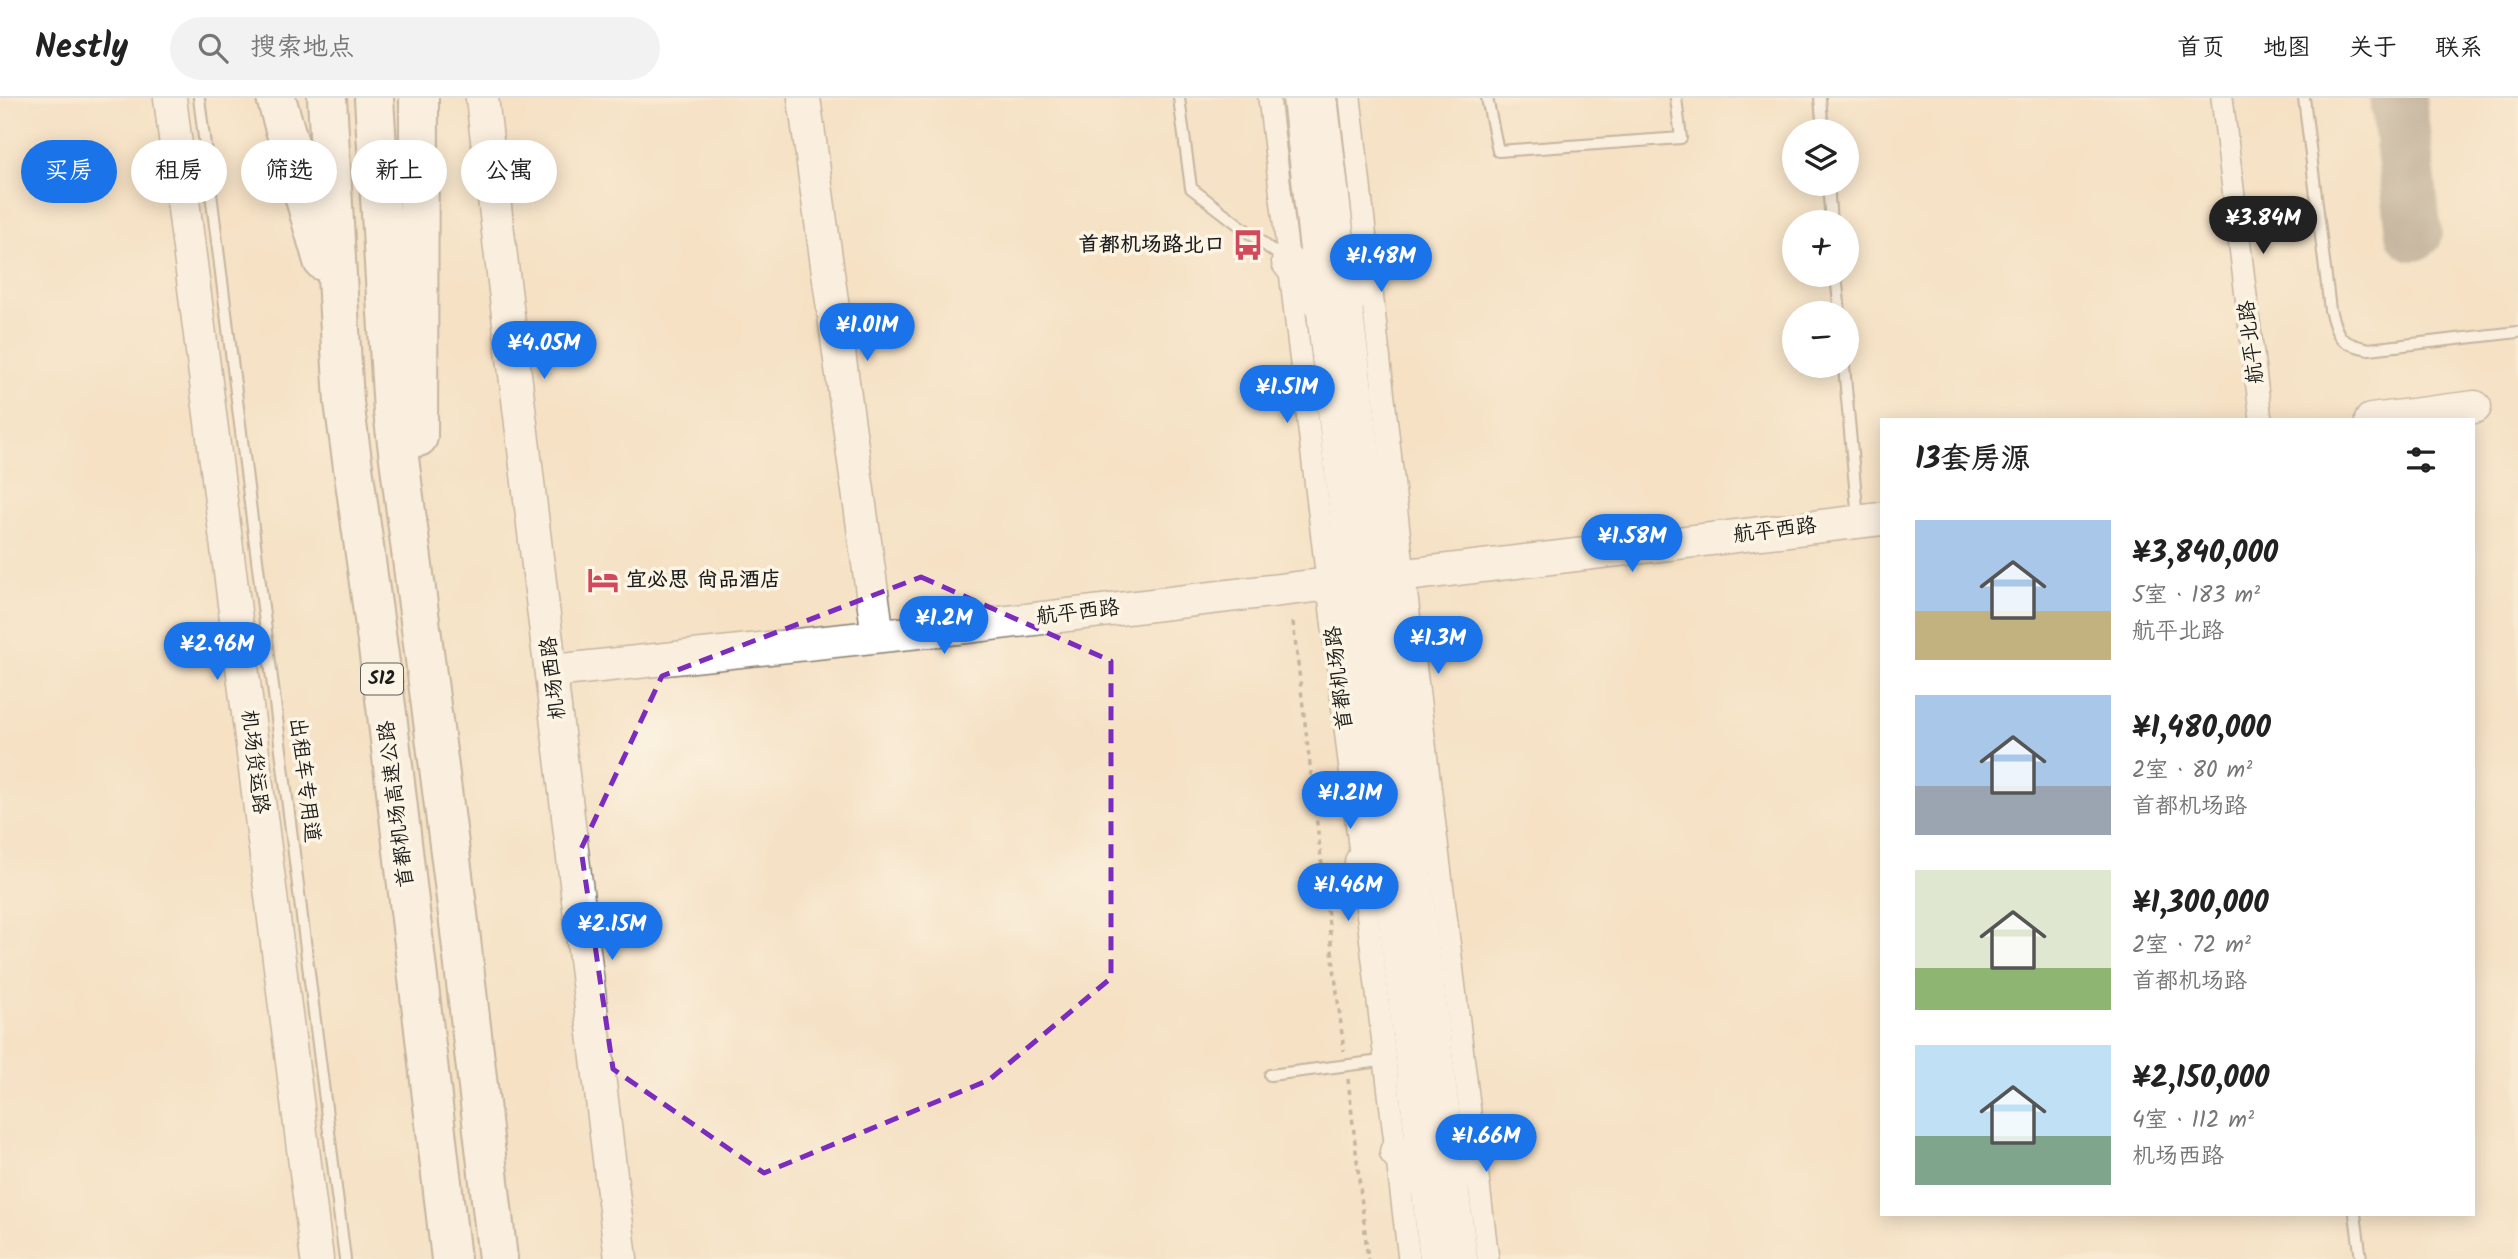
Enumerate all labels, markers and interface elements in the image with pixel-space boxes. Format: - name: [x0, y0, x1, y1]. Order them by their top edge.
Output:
- search box: [170, 17, 660, 80]
- text: Nestly: [35, 22, 128, 75]
- text: 搜索地点: [250, 27, 354, 69]
- icon: search: [194, 29, 232, 67]
- text: 首页: [2177, 29, 2225, 68]
- text: 地图: [2263, 29, 2311, 68]
- text: 关于: [2349, 29, 2397, 68]
- text: 联系: [2435, 29, 2483, 68]
- map controls: [1782, 119, 1859, 378]
- button: layers: [1782, 119, 1859, 196]
- chip: 买房: [21, 140, 117, 203]
- chip: 租房: [131, 140, 227, 203]
- chip: 筛选: [241, 140, 337, 203]
- chip: 新上: [351, 140, 447, 203]
- chip: 公寓: [461, 140, 557, 203]
- pin: ¥3.84M: [2206, 197, 2320, 256]
- text: ¥3.84M: [2225, 201, 2301, 237]
- button: +: [1782, 210, 1859, 287]
- bus stop icon: 首都机场路北口: [1231, 228, 1265, 262]
- place label: 首都机场路北口: [1078, 229, 1225, 262]
- pin: ¥1.48M: [1324, 234, 1438, 294]
- text: ¥1.48M: [1346, 239, 1416, 275]
- street label: 航平北路: [2231, 298, 2273, 386]
- button: −: [1782, 301, 1859, 378]
- pin: ¥1.01M: [810, 303, 924, 363]
- text: ¥1.01M: [836, 308, 898, 344]
- pin: ¥4.05M: [487, 322, 601, 381]
- text: ¥4.05M: [508, 326, 580, 362]
- pin: ¥1.51M: [1230, 366, 1344, 425]
- text: ¥1.51M: [1256, 370, 1318, 406]
- text: 13套房源: [1915, 436, 2030, 484]
- icon: filters: [2402, 441, 2440, 479]
- street label: 航平西路: [1731, 510, 1819, 552]
- pin: ¥1.58M: [1575, 514, 1689, 574]
- text: ¥1.58M: [1597, 519, 1667, 555]
- text: ¥3,840,000: [2132, 530, 2278, 578]
- icon: home: [1971, 548, 2055, 632]
- hotel icon: 宜必思 尚品酒店: [586, 563, 620, 597]
- place label: 宜必思 尚品酒店: [626, 564, 781, 597]
- text: 5室 · 183 m²: [2132, 578, 2260, 614]
- street label: 航平西路: [1034, 592, 1122, 634]
- pin: ¥1.2M: [895, 596, 993, 656]
- text: ¥1.2M: [915, 601, 973, 637]
- text: 航平北路: [2132, 614, 2224, 650]
- pin: ¥1.3M: [1389, 616, 1487, 676]
- text: ¥1.3M: [1410, 621, 1466, 657]
- pin: ¥2.96M: [160, 622, 274, 682]
- street label: 首都机场路: [1317, 624, 1363, 732]
- text: ¥2.96M: [180, 627, 254, 663]
- street label: 机场西路: [533, 634, 575, 722]
- road number: S12: [361, 664, 403, 694]
- text: ¥1,480,000: [2132, 705, 2271, 753]
- street label: 机场货运路: [231, 708, 277, 816]
- street label: 出租车专用道: [280, 715, 328, 845]
- street label: 首都机场高速公路: [370, 719, 424, 889]
- icon: home: [1971, 723, 2055, 807]
- text: 2室 · 80 m²: [2132, 753, 2252, 789]
- pin: ¥1.21M: [1293, 772, 1407, 831]
- text: ¥1.21M: [1318, 776, 1382, 812]
- text: 首都机场路: [2132, 789, 2247, 825]
- pin: ¥1.46M: [1291, 864, 1405, 923]
- text: ¥1.46M: [1314, 868, 1382, 904]
- text: ¥1,300,000: [2132, 880, 2269, 928]
- icon: home: [1971, 898, 2055, 982]
- pin: ¥2.15M: [555, 902, 669, 962]
- text: ¥2.15M: [578, 907, 646, 943]
- text: 2室 · 72 m²: [2132, 928, 2251, 964]
- text: 首都机场路: [2132, 964, 2247, 1000]
- text: ¥2,150,000: [2132, 1055, 2269, 1103]
- icon: home: [1971, 1073, 2055, 1157]
- text: 4室 · 112 m²: [2132, 1103, 2254, 1139]
- pin: ¥1.66M: [1429, 1114, 1543, 1174]
- text: ¥1.66M: [1452, 1119, 1520, 1155]
- text: 机场西路: [2132, 1139, 2224, 1175]

